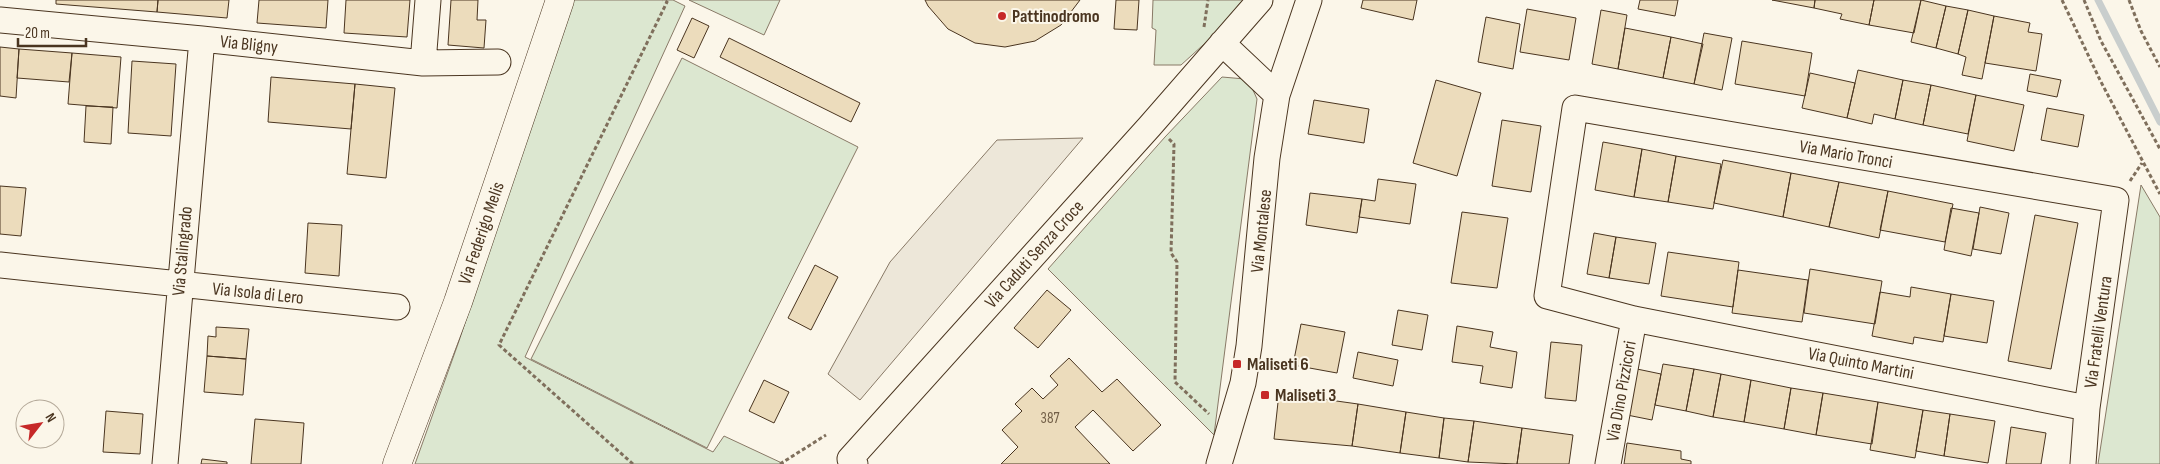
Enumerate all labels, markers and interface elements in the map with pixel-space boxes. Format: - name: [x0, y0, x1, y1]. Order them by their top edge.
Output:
- place label: Pattinodromo: [1012, 6, 1100, 27]
- marker: Pattinodromo: [996, 10, 1008, 22]
- scale bar: [18, 15, 85, 47]
- text: 20 m: [25, 24, 50, 43]
- street label: Via Bligny: [219, 31, 279, 58]
- street label: Via Mario Tronci: [1798, 136, 1894, 173]
- street label: Via Federigo Melis: [454, 179, 509, 287]
- street label: Via Montalese: [1247, 188, 1276, 274]
- street label: Via Caduti Senza Croce: [981, 196, 1088, 312]
- street label: Via Stalingrado: [168, 205, 197, 297]
- street label: Via Fratelli Ventura: [2080, 275, 2117, 390]
- street label: Via Isola di Lero: [211, 278, 305, 309]
- street label: Via Dino Pizzicori: [1602, 339, 1641, 443]
- street label: Via Quinto Martini: [1806, 343, 1916, 384]
- place label: Maliseti 6: [1247, 354, 1309, 375]
- marker: Maliseti 6: [1231, 358, 1243, 370]
- place label: Maliseti 3: [1275, 385, 1336, 406]
- marker: Maliseti 3: [1259, 389, 1271, 401]
- north arrow: [15, 399, 65, 449]
- house number: 387: [1041, 409, 1059, 428]
- text: N: [42, 410, 60, 425]

